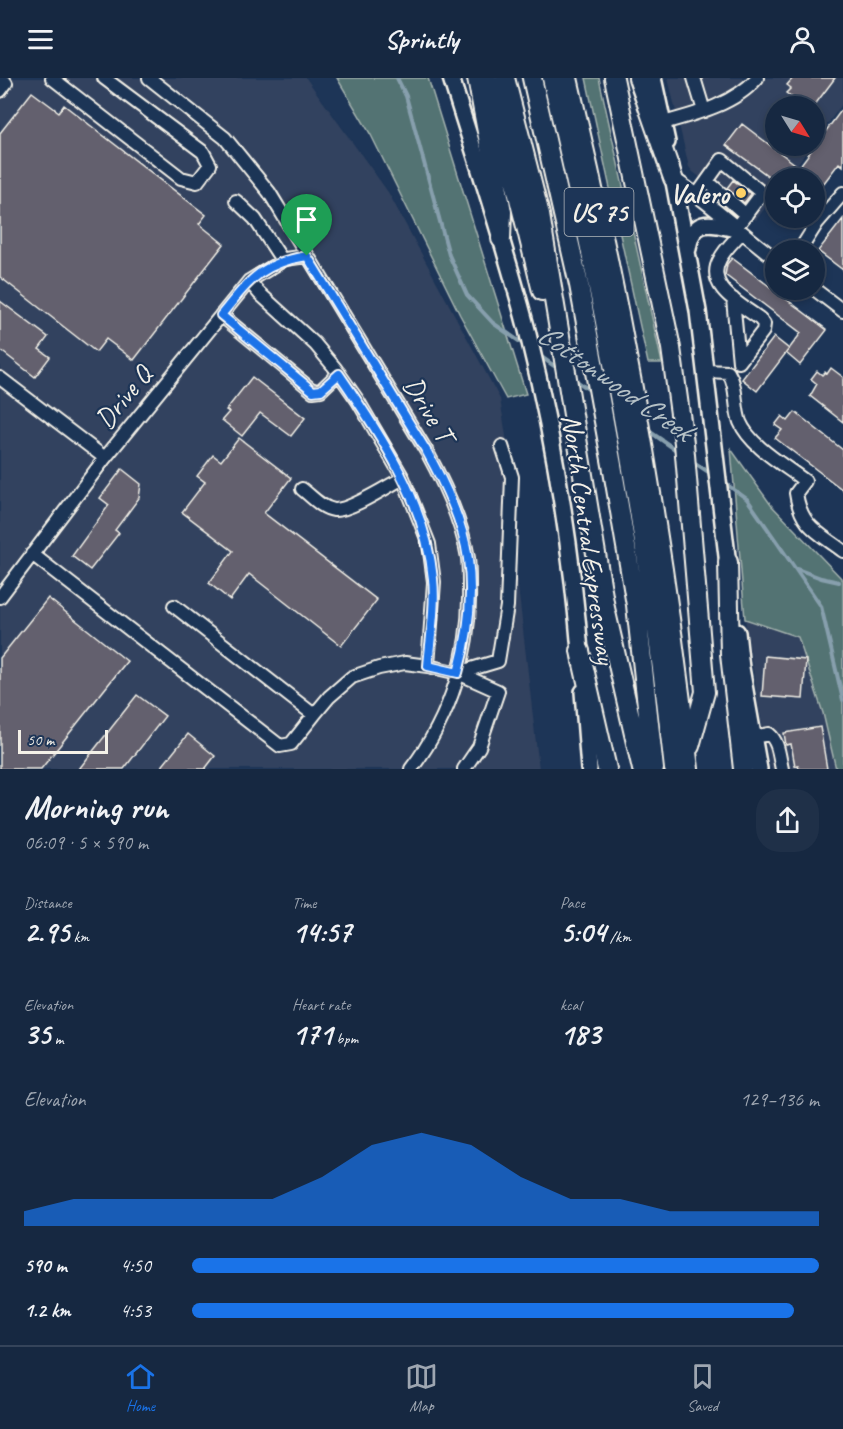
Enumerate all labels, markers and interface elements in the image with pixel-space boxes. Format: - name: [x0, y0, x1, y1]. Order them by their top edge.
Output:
- text: Sprintly: [385, 22, 458, 56]
- icon: menu: [24, 23, 57, 56]
- icon: person: [786, 23, 819, 56]
- north arrow: [765, 96, 825, 156]
- map controls: [765, 96, 825, 300]
- button: locate: [765, 168, 825, 228]
- place label: Valero: [670, 176, 731, 211]
- marker: Valero: [734, 186, 748, 200]
- road number: US 75: [564, 188, 634, 236]
- pin: [281, 194, 332, 256]
- icon: arrive: [290, 203, 323, 236]
- button: layers: [765, 240, 825, 300]
- water label: Cottonwood Creek: [530, 315, 704, 452]
- street label: Drive Q: [87, 356, 161, 436]
- street label: Drive T: [396, 370, 466, 454]
- street label: North Central Expressway: [554, 412, 624, 668]
- scale bar: [18, 727, 108, 754]
- text: 50 m: [27, 730, 54, 750]
- text: Morning run: [24, 786, 168, 828]
- button: share: [756, 789, 819, 852]
- text: 06:09 · 5 × 590 m: [24, 830, 148, 855]
- text: Distance: [24, 893, 72, 913]
- text: Time: [292, 893, 316, 913]
- text: Pace: [560, 893, 585, 913]
- text: 2.95: [24, 913, 70, 951]
- text: 14:57: [292, 913, 351, 951]
- text: 5:04: [560, 913, 606, 951]
- text: km: [70, 927, 89, 947]
- text: /km: [606, 927, 631, 947]
- text: Elevation: [24, 995, 73, 1015]
- text: Heart rate: [292, 995, 350, 1015]
- text: kcal: [560, 995, 581, 1015]
- text: 35: [24, 1015, 51, 1053]
- text: 171: [292, 1015, 332, 1053]
- text: 183: [560, 1015, 601, 1053]
- text: m: [51, 1029, 63, 1049]
- text: bpm: [332, 1029, 358, 1049]
- text: Elevation: [24, 1087, 86, 1112]
- text: 129–136 m: [740, 1087, 819, 1112]
- text: 590 m: [24, 1253, 67, 1278]
- text: 4:50: [120, 1253, 151, 1278]
- text: 1.2 km: [24, 1298, 71, 1323]
- text: 4:53: [120, 1298, 151, 1323]
- tab: Home: [124, 1360, 157, 1416]
- tab: Map: [405, 1360, 438, 1416]
- tab: Saved: [686, 1360, 719, 1416]

